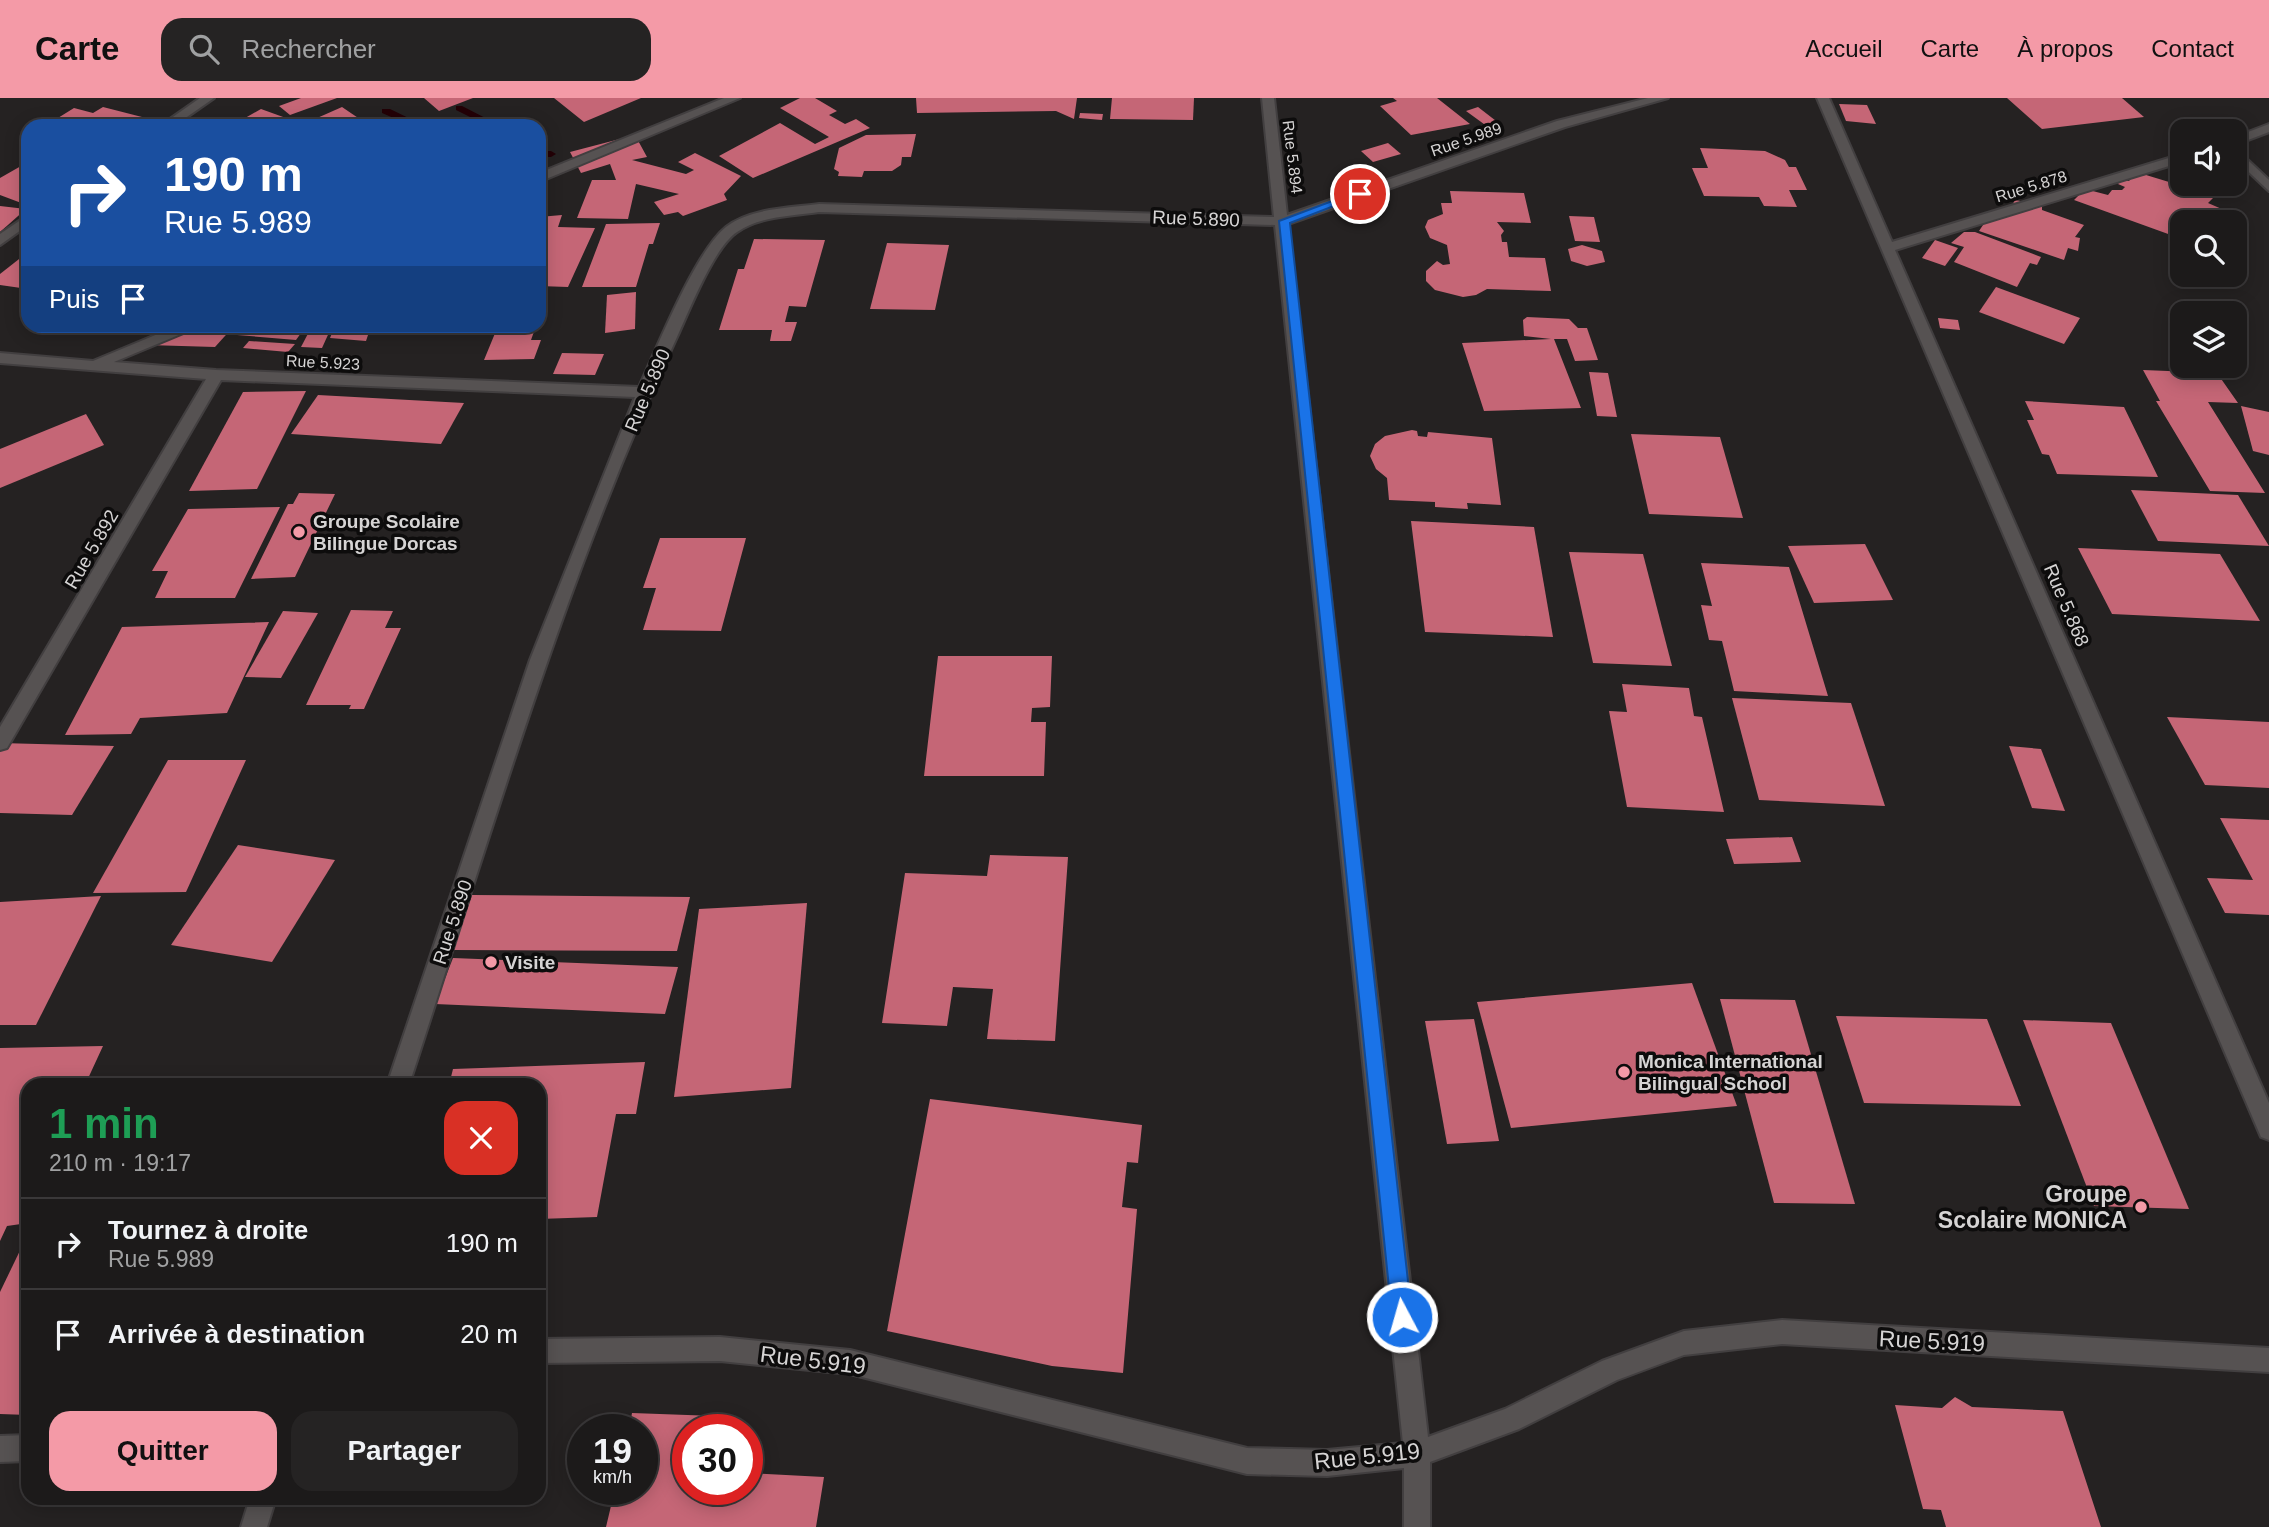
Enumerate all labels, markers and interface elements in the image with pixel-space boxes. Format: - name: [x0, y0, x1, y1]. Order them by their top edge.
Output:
- search box: [161, 18, 651, 81]
- text: Carte: [35, 30, 119, 67]
- icon: search: [185, 30, 223, 68]
- text: Rechercher: [241, 34, 376, 64]
- text: Accueil: [1805, 35, 1883, 62]
- text: Carte: [1921, 35, 1979, 62]
- text: À propos: [2017, 35, 2113, 62]
- text: Contact: [2151, 35, 2234, 62]
- street label: Rue 5.894: [1280, 119, 1305, 195]
- street label: Rue 5.989: [1428, 119, 1504, 160]
- map controls: [2170, 119, 2247, 378]
- button: sound: [2170, 119, 2247, 196]
- icon: right: [49, 147, 140, 238]
- text: 190 m: [164, 147, 303, 201]
- pin: [1330, 164, 1390, 224]
- street label: Rue 5.878: [1993, 168, 2069, 205]
- icon: arrive: [1341, 175, 1379, 213]
- text: Rue 5.989: [164, 204, 312, 240]
- street label: Rue 5.890: [1152, 206, 1240, 231]
- button: search: [2170, 210, 2247, 287]
- icon: arrive: [114, 280, 152, 318]
- text: Puis: [49, 284, 100, 314]
- button: layers: [2170, 301, 2247, 378]
- street label: Rue 5.890: [621, 346, 674, 435]
- street label: Rue 5.923: [286, 352, 360, 373]
- street label: Rue 5.892: [60, 506, 122, 592]
- place label: Groupe Scolaire Bilingue Dorcas: [313, 511, 460, 554]
- marker: Groupe Scolaire Bilingue Dorcas: [291, 524, 307, 540]
- street label: Rue 5.868: [2040, 561, 2093, 650]
- street label: Rue 5.890: [429, 877, 476, 967]
- place label: Visite: [505, 952, 555, 973]
- marker: Visite: [483, 954, 499, 970]
- place label: Monica International Bilingual School: [1638, 1051, 1823, 1094]
- marker: Monica International Bilingual School: [1616, 1064, 1632, 1080]
- text: 1 min: [49, 1100, 159, 1147]
- button: close: [444, 1101, 518, 1175]
- text: 210 m · 19:17: [49, 1150, 191, 1176]
- place label: Groupe Scolaire MONICA: [1938, 1181, 2127, 1233]
- marker: Groupe Scolaire MONICA: [2133, 1199, 2149, 1215]
- text: Tournez à droite: [108, 1215, 308, 1245]
- icon: right: [49, 1225, 87, 1263]
- text: 190 m: [446, 1228, 518, 1258]
- text: Rue 5.989: [108, 1246, 214, 1272]
- position arrow: [1365, 1280, 1439, 1354]
- icon: arrive: [49, 1316, 87, 1354]
- text: Arrivée à destination: [108, 1319, 365, 1349]
- text: 20 m: [460, 1319, 518, 1349]
- street label: Rue 5.919: [1878, 1325, 1986, 1357]
- street label: Rue 5.919: [759, 1341, 867, 1379]
- button: Quitter: [49, 1411, 277, 1491]
- button: Partager: [291, 1411, 518, 1491]
- speed limit sign: 30: [672, 1414, 763, 1505]
- text: 19: [593, 1431, 632, 1470]
- street label: Rue 5.919: [1313, 1438, 1421, 1474]
- text: km/h: [593, 1467, 632, 1487]

